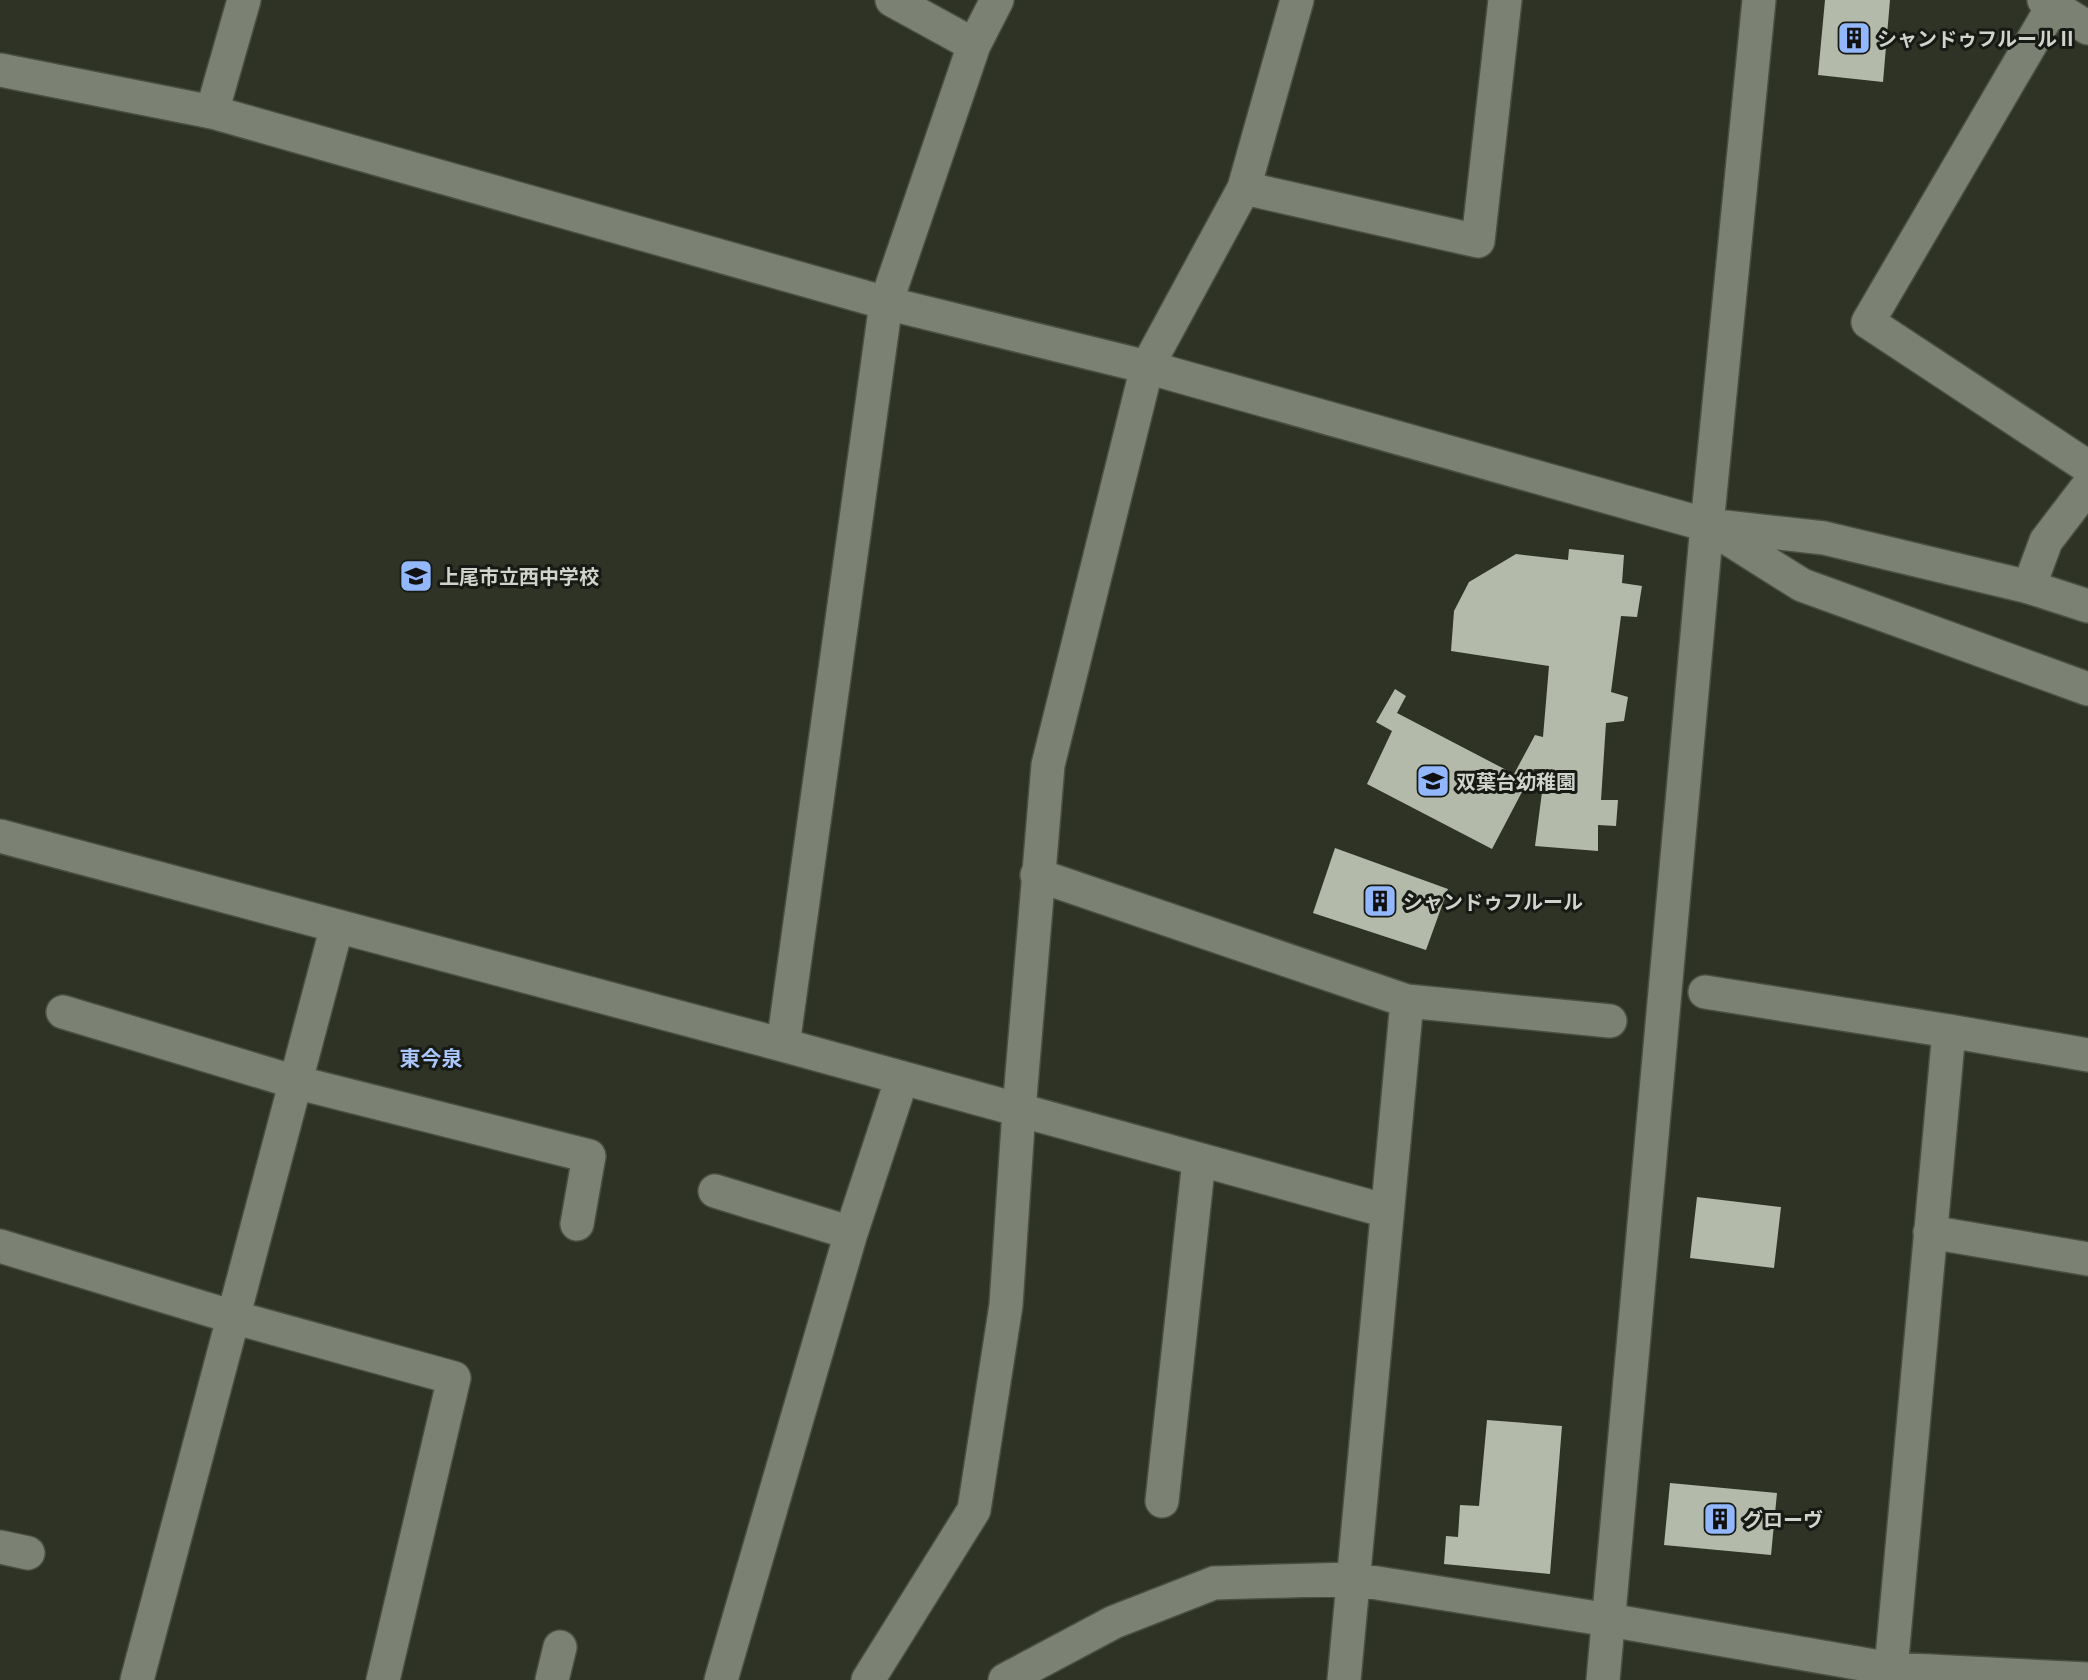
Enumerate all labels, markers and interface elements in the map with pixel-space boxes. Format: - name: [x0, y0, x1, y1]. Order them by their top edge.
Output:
- building icon: シャンドゥフルールⅡ: [1836, 20, 1872, 56]
- place label: シャンドゥフルールⅡ: [1877, 26, 2077, 50]
- school or university icon: 上尾市立西中学校: [398, 558, 434, 594]
- place label: 上尾市立西中学校: [439, 564, 599, 588]
- school or university icon: 双葉台幼稚園: [1415, 763, 1451, 799]
- place label: 双葉台幼稚園: [1456, 769, 1576, 793]
- building icon: シャンドゥフルール: [1362, 883, 1398, 919]
- place label: シャンドゥフルール: [1403, 889, 1583, 913]
- district label: 東今泉: [400, 1045, 463, 1071]
- building icon: グローヴ: [1702, 1501, 1738, 1537]
- place label: グローヴ: [1743, 1507, 1823, 1531]

